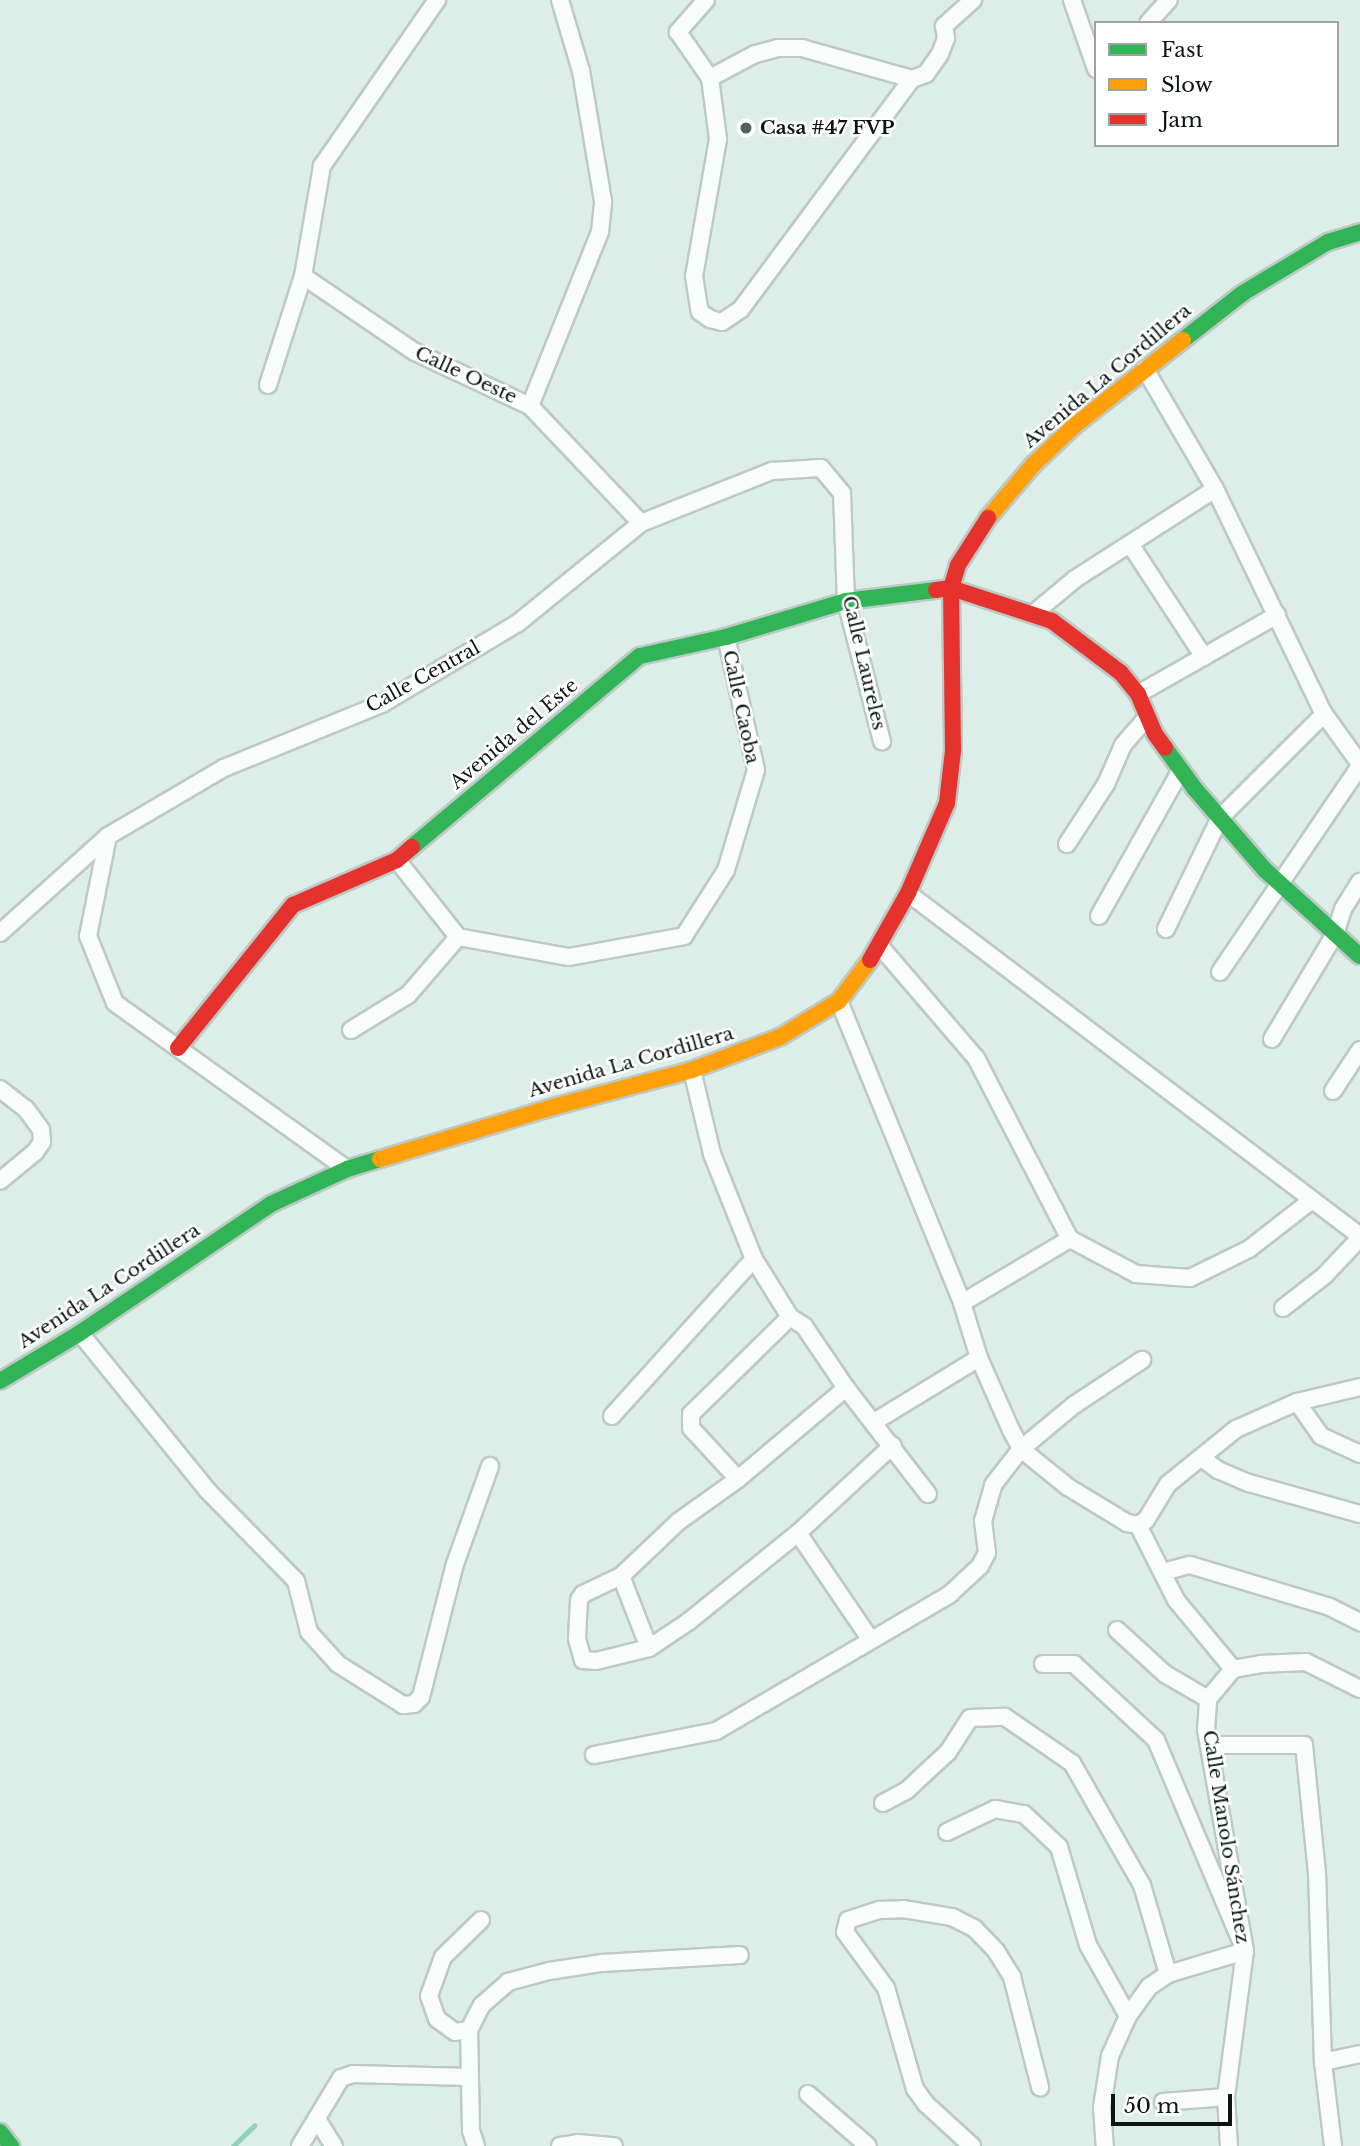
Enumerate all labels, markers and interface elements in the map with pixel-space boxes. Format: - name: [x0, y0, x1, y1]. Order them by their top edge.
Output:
- legend: [1094, 21, 1339, 147]
- text: Fast: [1161, 37, 1203, 63]
- text: Slow: [1161, 72, 1213, 98]
- text: Jam: [1161, 107, 1203, 133]
- place label: Casa #47 FVP: [760, 117, 894, 139]
- marker: Casa #47 FVP: [738, 120, 754, 136]
- street label: Avenida La Cordillera: [1018, 299, 1196, 453]
- street label: Calle Oeste: [411, 341, 521, 409]
- street label: Calle Laureles: [837, 594, 891, 732]
- street label: Calle Central: [362, 636, 484, 718]
- street label: Calle Caoba: [718, 648, 764, 766]
- street label: Avenida del Este: [445, 674, 583, 794]
- street label: Avenida La Cordillera: [526, 1022, 736, 1102]
- street label: Avenida La Cordillera: [14, 1219, 204, 1353]
- street label: Calle Manolo Sánchez: [1198, 1729, 1254, 1945]
- scale bar: [1115, 2080, 1236, 2124]
- text: 50 m: [1124, 2093, 1179, 2119]

